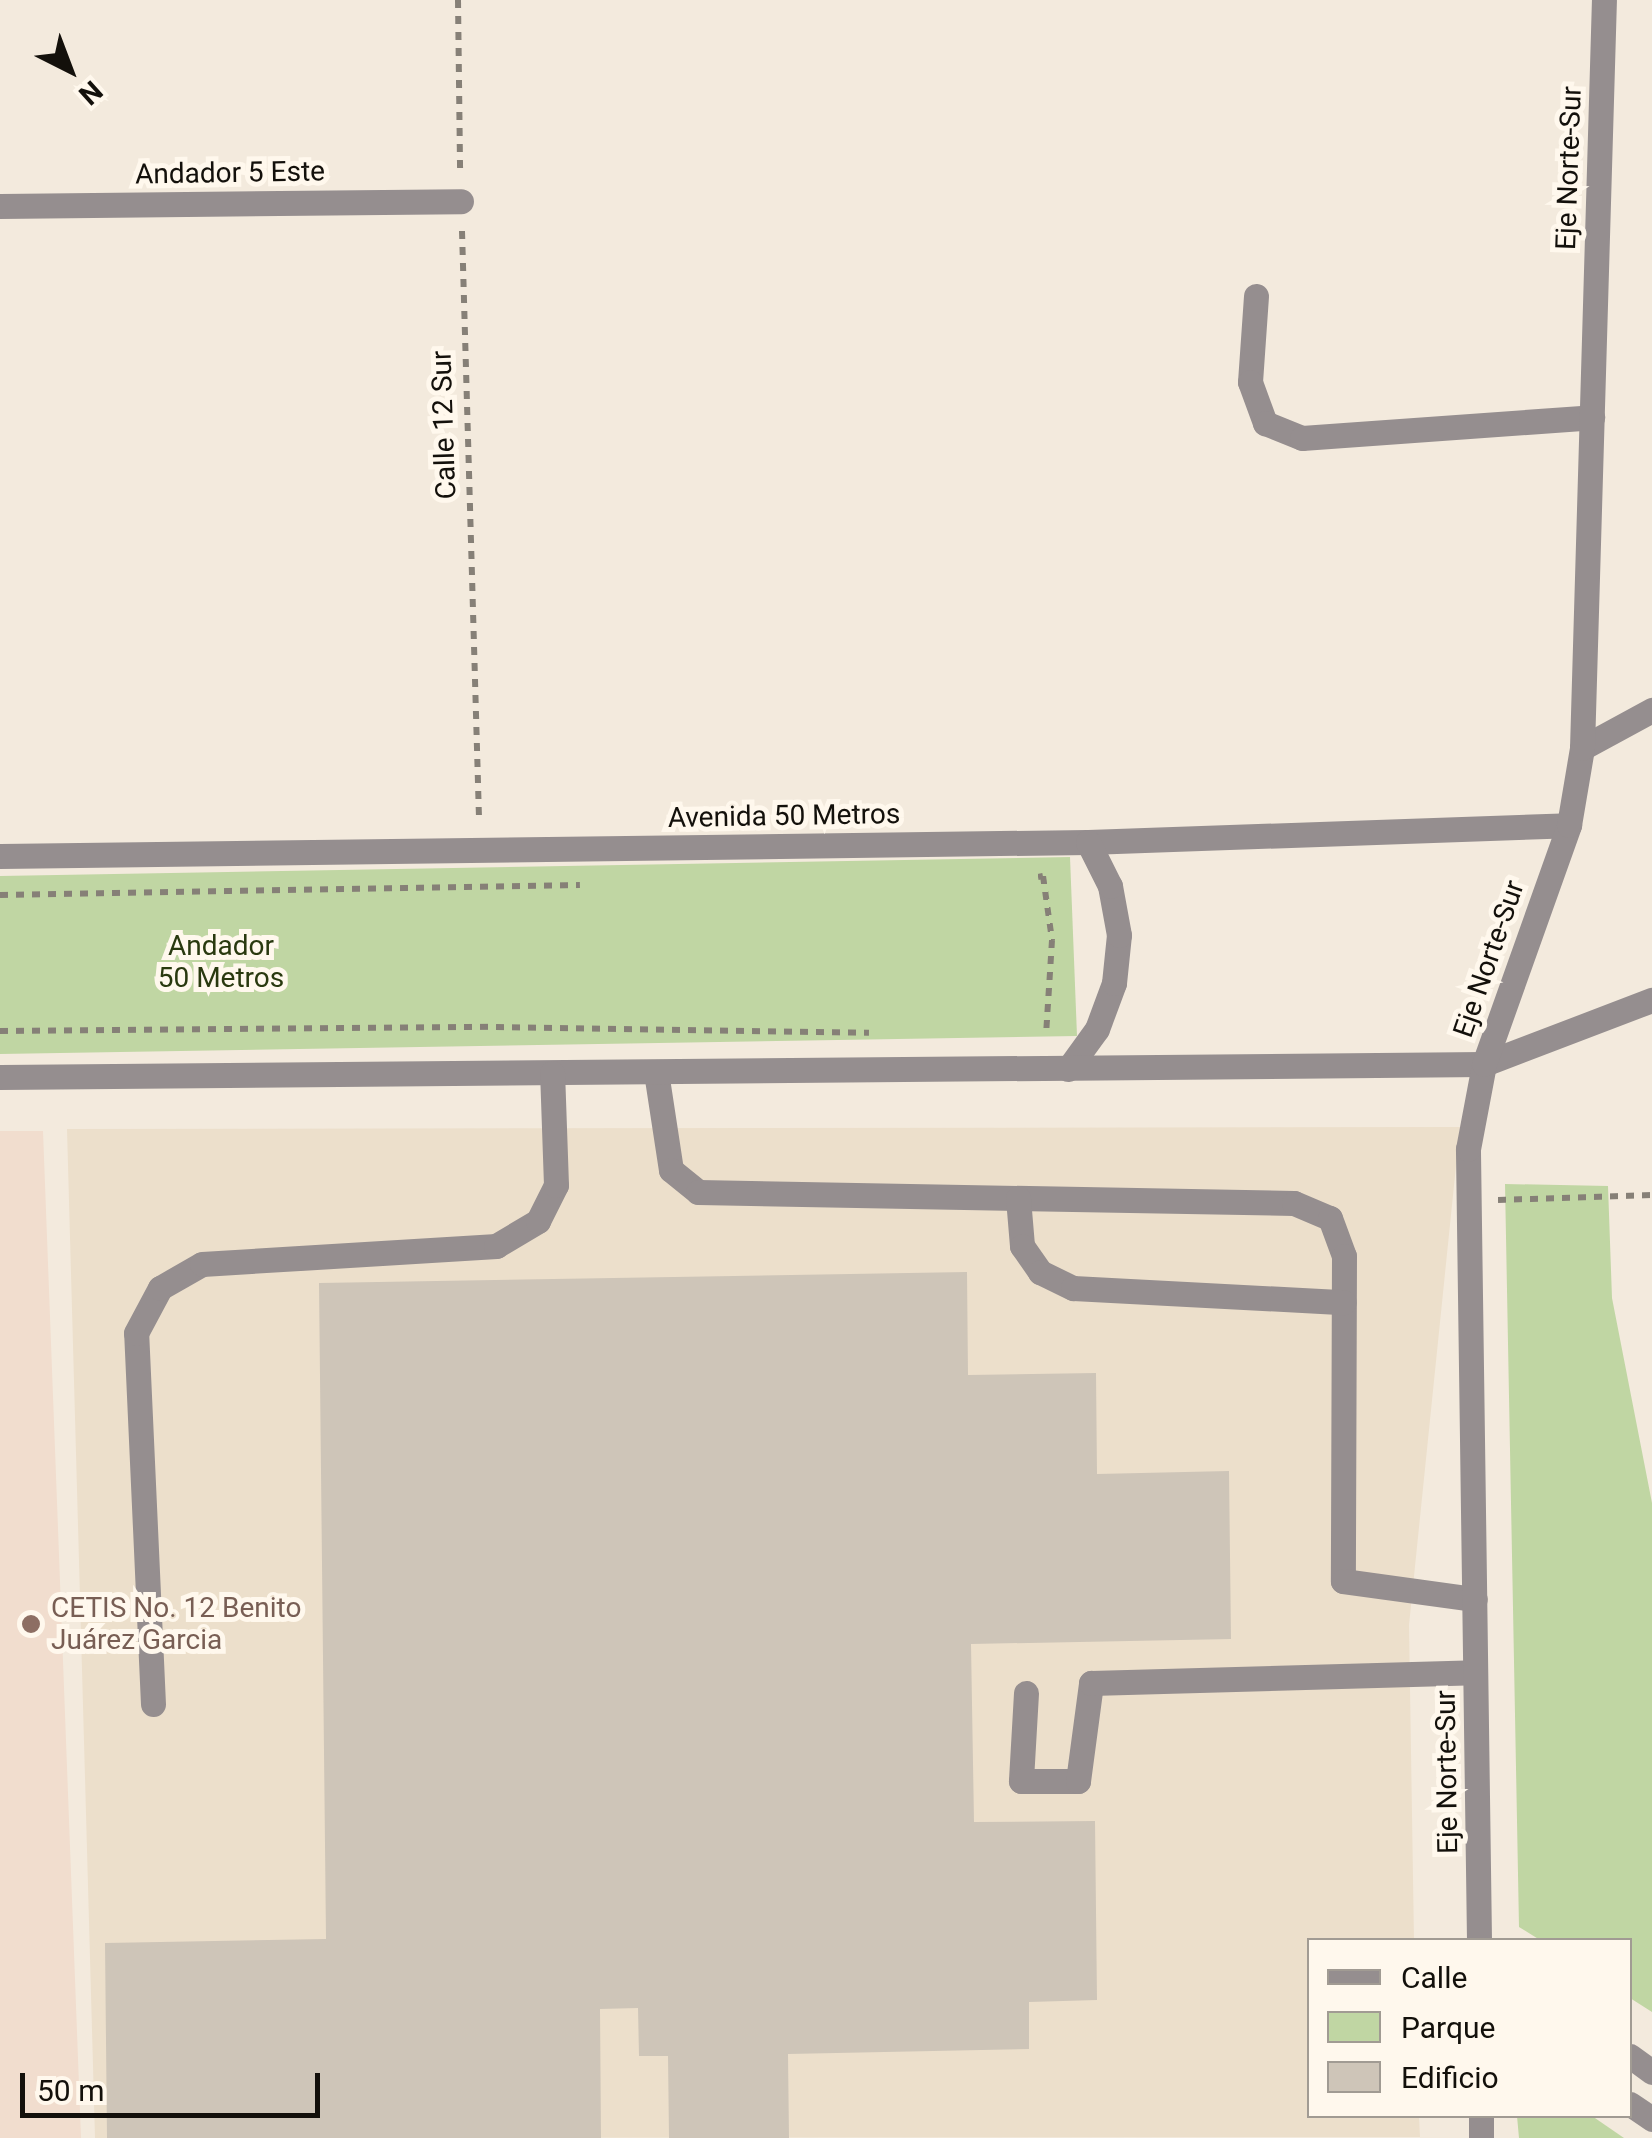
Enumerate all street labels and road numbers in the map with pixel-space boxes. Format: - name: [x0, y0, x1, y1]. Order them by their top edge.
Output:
- street label: Eje Norte-Sur: [1549, 86, 1589, 250]
- street label: Andador 5 Este: [135, 155, 325, 191]
- street label: Calle 12 Sur: [425, 350, 463, 500]
- street label: Avenida 50 Metros: [667, 797, 901, 835]
- street label: Eje Norte-Sur: [1446, 876, 1532, 1042]
- street label: Eje Norte-Sur: [1429, 1690, 1465, 1854]

